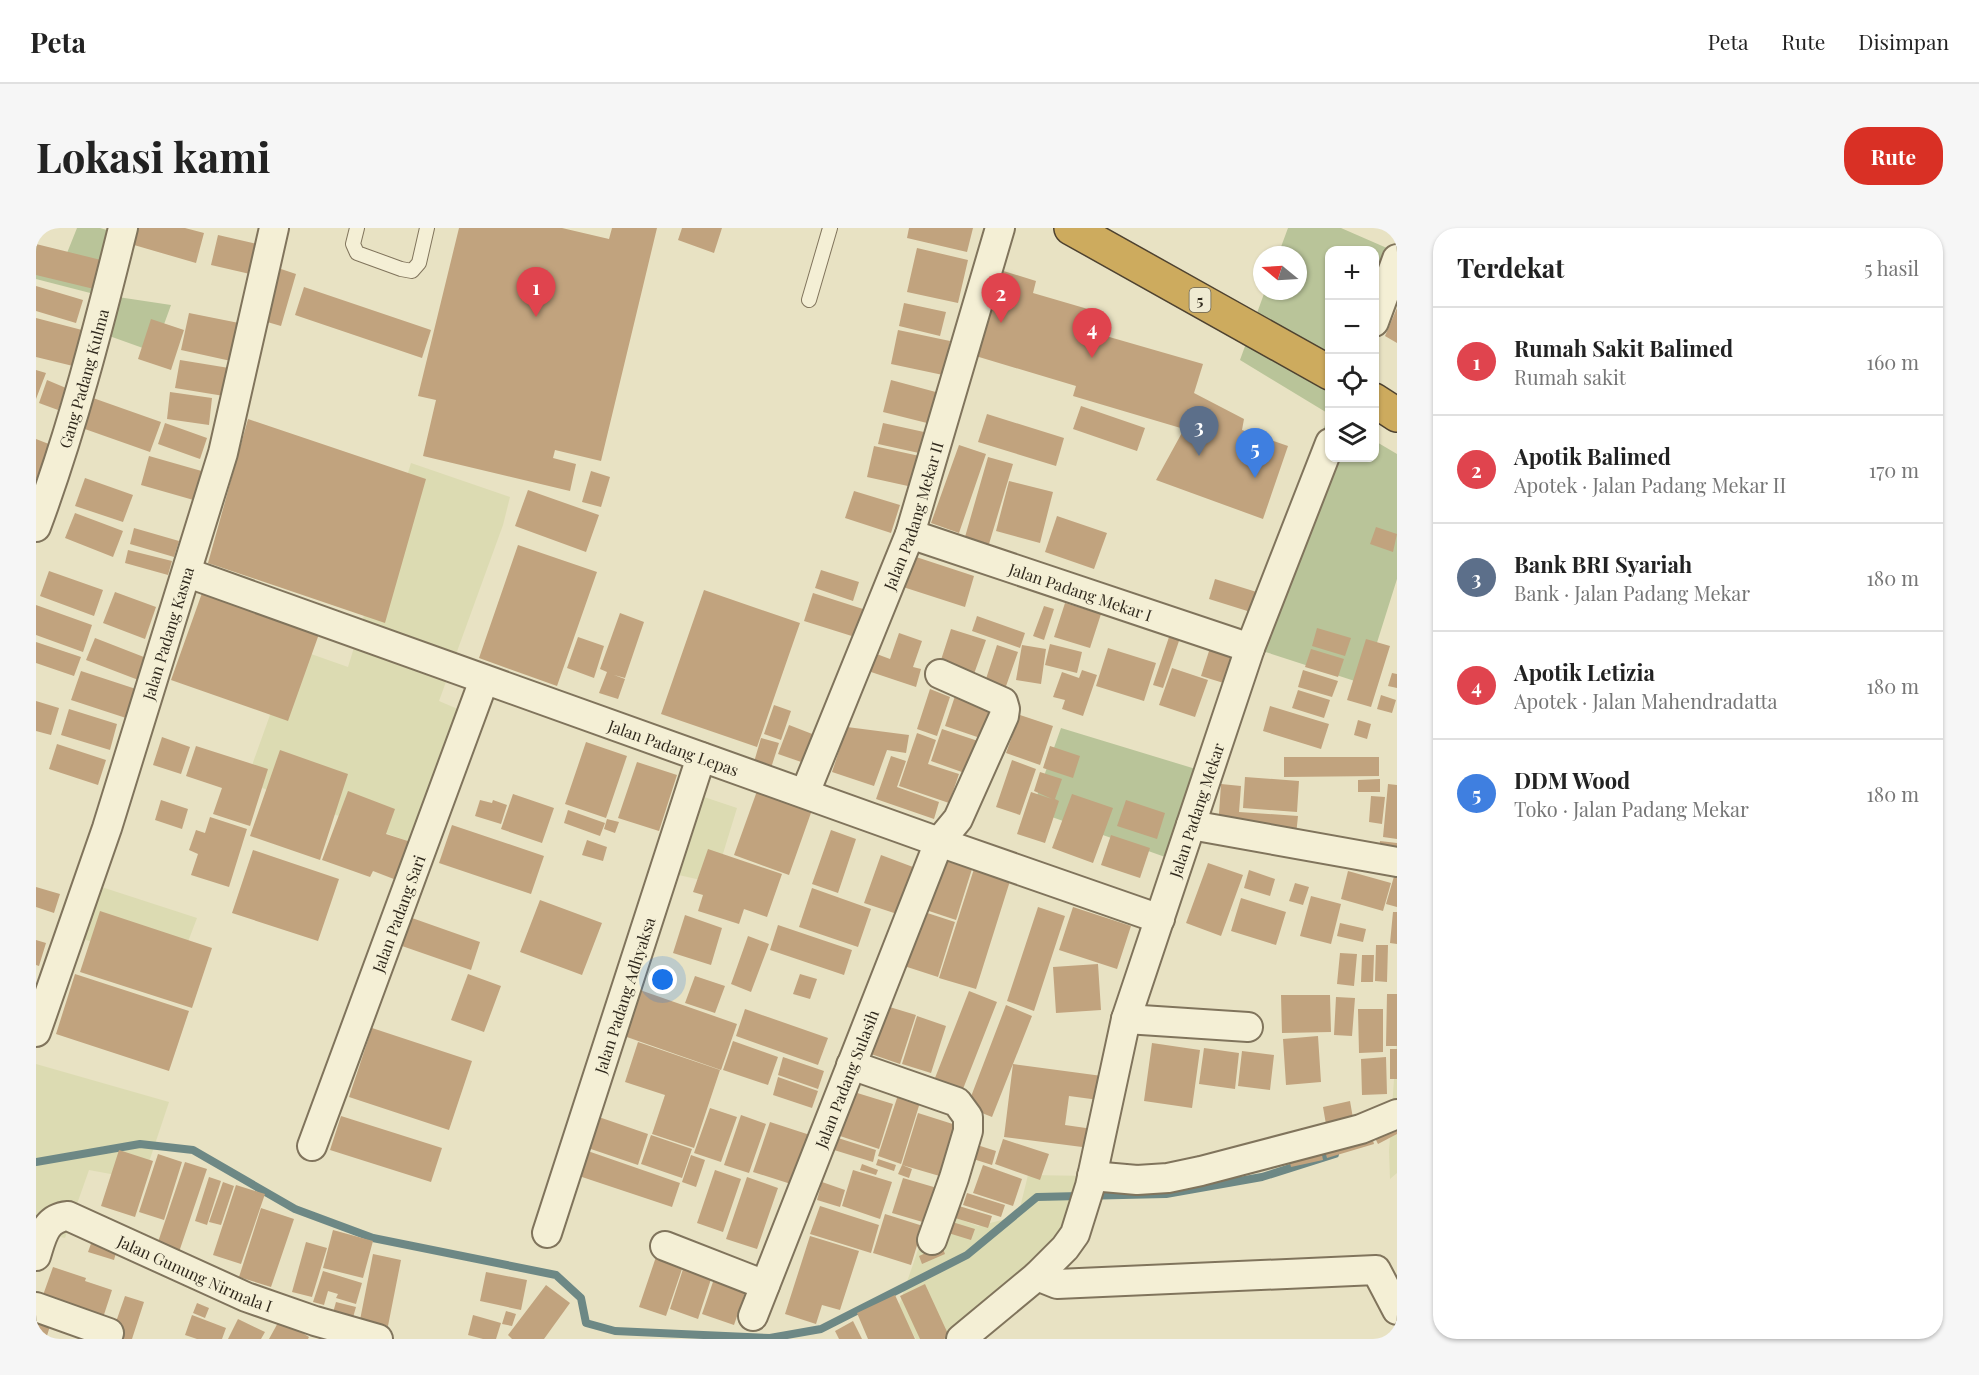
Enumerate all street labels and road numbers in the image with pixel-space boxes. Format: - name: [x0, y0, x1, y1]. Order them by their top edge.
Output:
- road number: 5: [1190, 288, 1210, 312]
- street label: Gang Padang Kulma: [53, 306, 113, 451]
- street label: Jalan Padang Mekar II: [878, 439, 947, 594]
- street label: Jalan Padang Mekar I: [1005, 557, 1155, 625]
- street label: Jalan Padang Kasna: [137, 564, 198, 703]
- street label: Jalan Padang Lepas: [605, 714, 742, 780]
- street label: Jalan Padang Mekar: [1163, 740, 1228, 881]
- street label: Jalan Padang Sari: [366, 851, 429, 976]
- street label: Jalan Padang Adhyaksa: [589, 914, 659, 1077]
- street label: Jalan Padang Sulasih: [809, 1006, 883, 1152]
- street label: Jalan Gunung Nirmala I: [114, 1229, 275, 1316]

